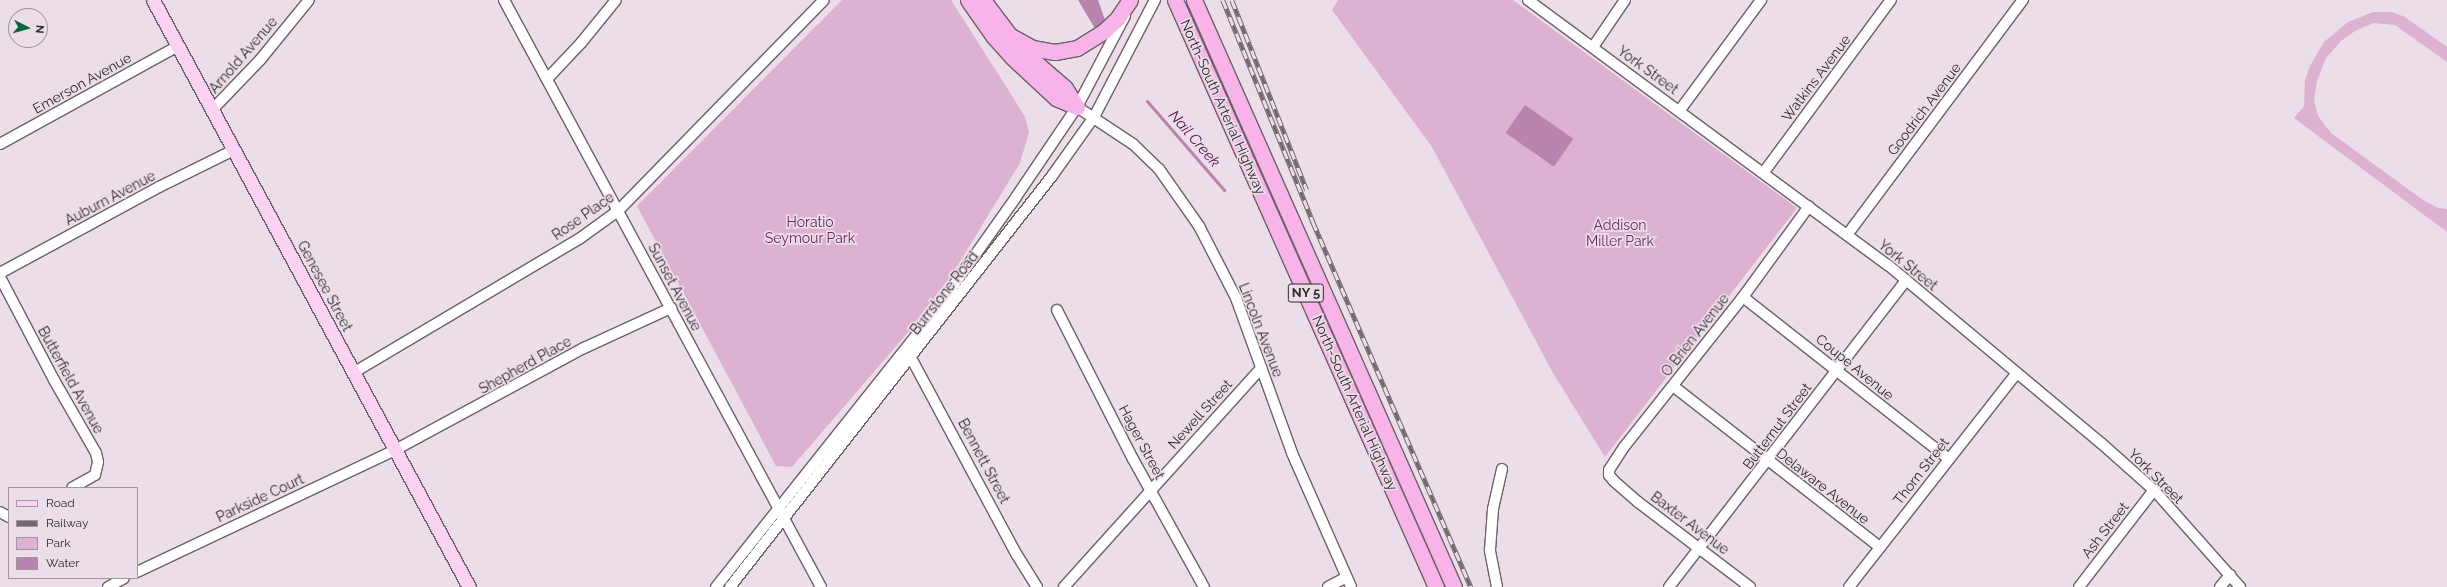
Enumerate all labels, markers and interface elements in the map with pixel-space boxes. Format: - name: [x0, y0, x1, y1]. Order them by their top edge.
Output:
- north arrow: [8, 8, 48, 48]
- street label: Arnold Avenue: [205, 13, 281, 97]
- street label: North-South Arterial Highway: [1177, 17, 1269, 197]
- text: N: [33, 24, 46, 34]
- street label: Watkins Avenue: [1778, 31, 1854, 125]
- street label: York Street: [1614, 42, 1682, 98]
- street label: Emerson Avenue: [30, 49, 134, 117]
- street label: Goodrich Avenue: [1884, 59, 1964, 159]
- water label: Nail Creek: [1164, 107, 1224, 171]
- street label: Auburn Avenue: [62, 167, 158, 229]
- street label: Rose Place: [549, 189, 617, 243]
- park label: Horatio Seymour Park: [765, 214, 855, 246]
- park label: Addison Miller Park: [1586, 217, 1654, 250]
- street label: York Street: [1875, 236, 1941, 294]
- street label: Genesee Street: [294, 238, 356, 334]
- street label: Sunset Avenue: [645, 240, 705, 334]
- street label: Burrstone Road: [906, 248, 982, 338]
- street label: Lincoln Avenue: [1235, 280, 1287, 380]
- road number: NY 5: [1287, 282, 1325, 304]
- street label: O Brien Avenue: [1657, 290, 1733, 380]
- street label: North-South Arterial Highway: [1309, 313, 1401, 493]
- street label: Butterfield Avenue: [34, 323, 108, 437]
- street label: Coupe Avenue: [1812, 330, 1898, 404]
- street label: Shepherd Place: [476, 333, 574, 397]
- street label: Newell Street: [1164, 376, 1236, 452]
- street label: Butternut Street: [1739, 380, 1815, 472]
- street label: Hager Street: [1115, 402, 1169, 482]
- street label: Bennett Street: [955, 416, 1013, 506]
- street label: Thorn Street: [1890, 434, 1952, 508]
- street label: Delaware Avenue: [1773, 444, 1873, 528]
- street label: York Street: [2125, 445, 2187, 507]
- street label: Parkside Court: [214, 470, 306, 526]
- legend: [8, 487, 138, 579]
- street label: Baxter Avenue: [1647, 488, 1733, 558]
- text: Road: [46, 496, 75, 510]
- street label: Ash Street: [2078, 499, 2132, 561]
- text: Railway: [46, 516, 88, 530]
- text: Park: [46, 536, 71, 550]
- text: Water: [46, 556, 80, 570]

